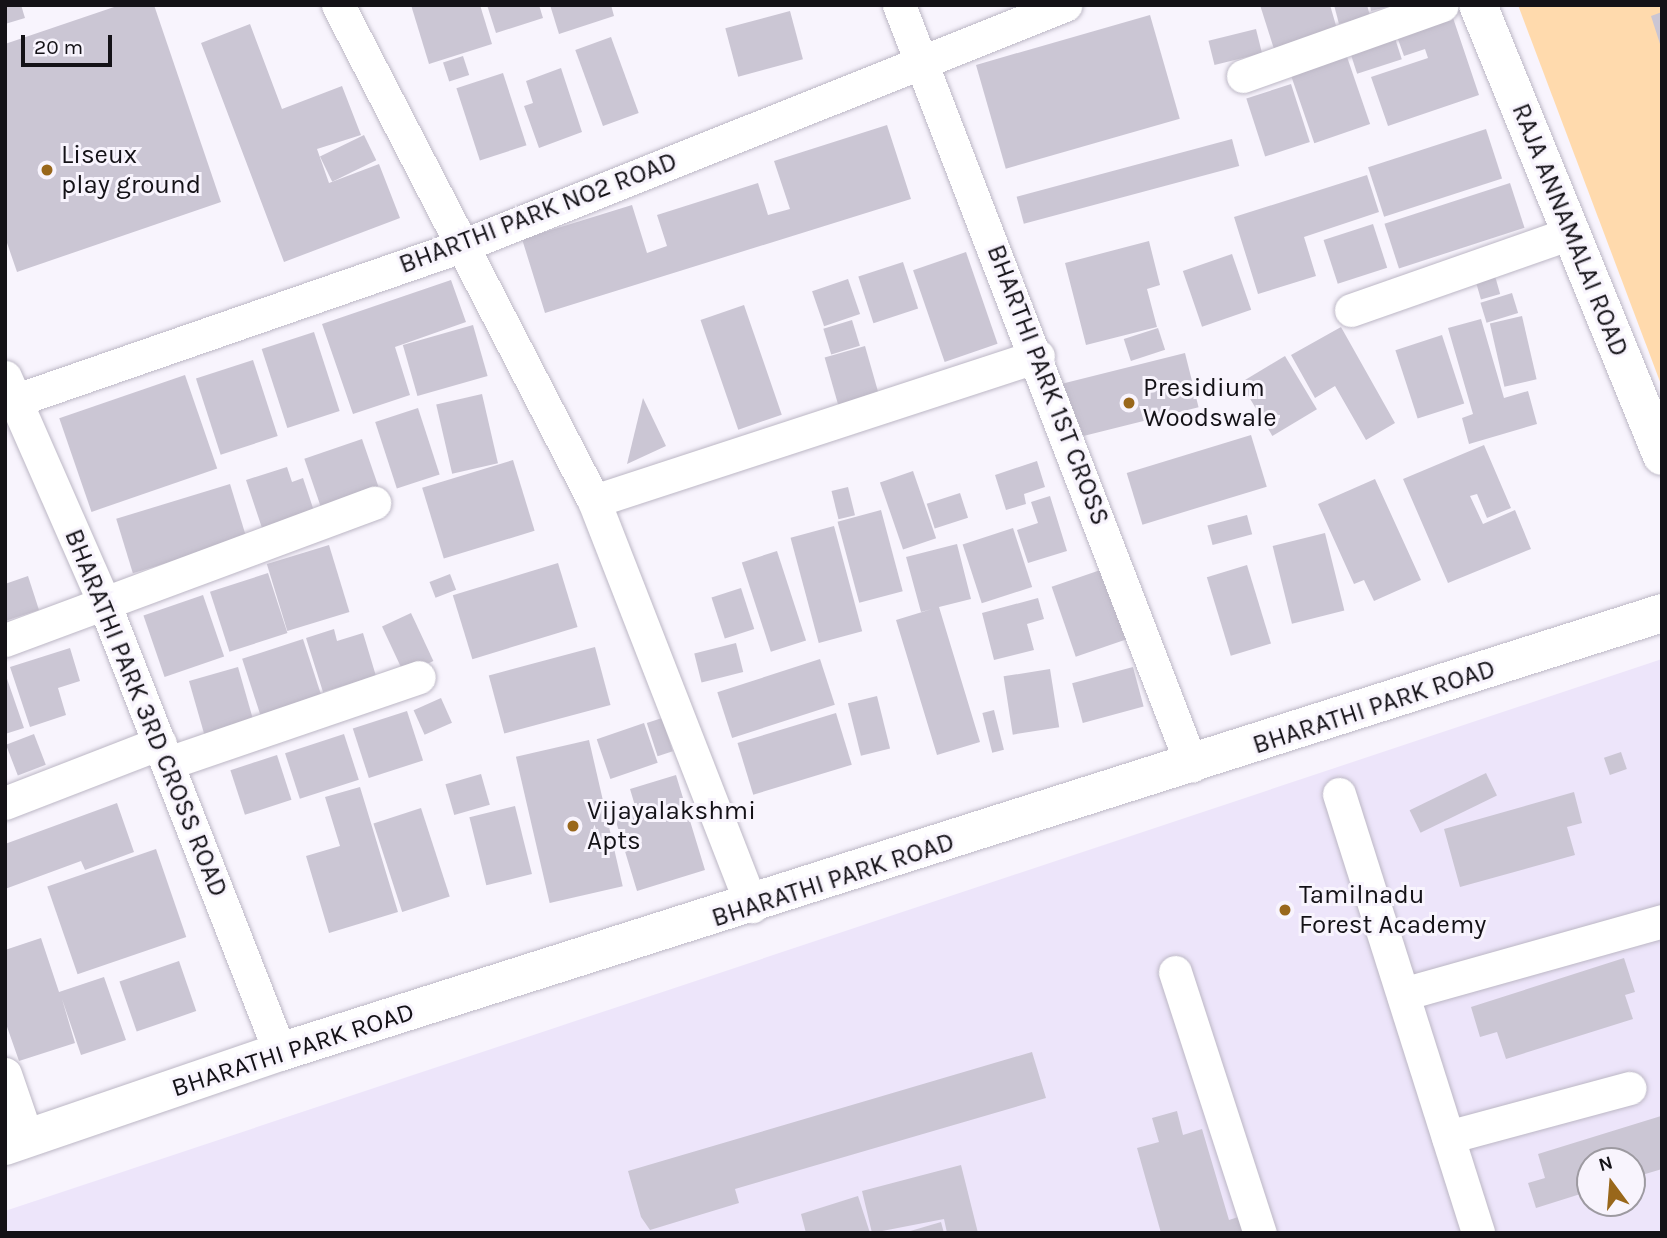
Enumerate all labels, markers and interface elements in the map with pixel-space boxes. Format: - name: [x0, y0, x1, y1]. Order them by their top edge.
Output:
- scale bar: [24, 21, 116, 65]
- text: 20 m: [34, 35, 83, 59]
- street label: RAJA ANNAMALAI ROAD: [1505, 99, 1635, 361]
- place label: Liseux play ground: [61, 139, 201, 200]
- street label: BHARTHI PARK NO2 ROAD: [395, 146, 681, 280]
- marker: Liseux play ground: [39, 162, 55, 178]
- street label: BHARTHI PARK 1ST CROSS: [980, 240, 1116, 530]
- place label: Presidium Woodswale: [1143, 372, 1277, 434]
- marker: Presidium Woodswale: [1121, 395, 1137, 411]
- street label: BHARATHI PARK 3RD CROSS ROAD: [58, 524, 234, 902]
- street label: BHARATHI PARK ROAD: [1249, 653, 1499, 761]
- place label: Vijayalakshmi Apts: [587, 795, 756, 856]
- marker: Vijayalakshmi Apts: [565, 818, 581, 834]
- street label: BHARATHI PARK ROAD: [708, 826, 958, 934]
- place label: Tamilnadu Forest Academy: [1299, 879, 1486, 940]
- marker: Tamilnadu Forest Academy: [1277, 902, 1293, 918]
- street label: BHARATHI PARK ROAD: [168, 996, 418, 1104]
- north arrow: [1576, 1147, 1646, 1217]
- text: N: [1596, 1151, 1615, 1176]

